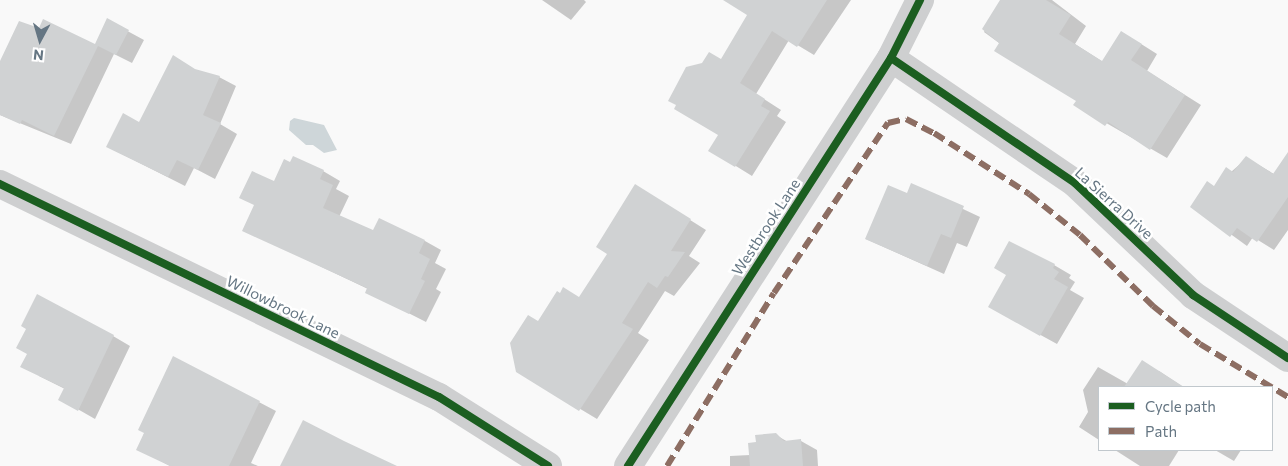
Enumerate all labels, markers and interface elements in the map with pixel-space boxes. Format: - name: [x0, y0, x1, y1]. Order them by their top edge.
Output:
- north arrow: [15, 15, 65, 65]
- text: N: [32, 46, 44, 64]
- street label: La Sierra Drive: [1071, 163, 1157, 243]
- street label: Westbrook Lane: [728, 175, 804, 279]
- street label: Willowbrook Lane: [223, 272, 343, 342]
- legend: [1098, 386, 1273, 451]
- text: Cycle path: [1145, 397, 1216, 415]
- text: Path: [1145, 422, 1177, 440]

